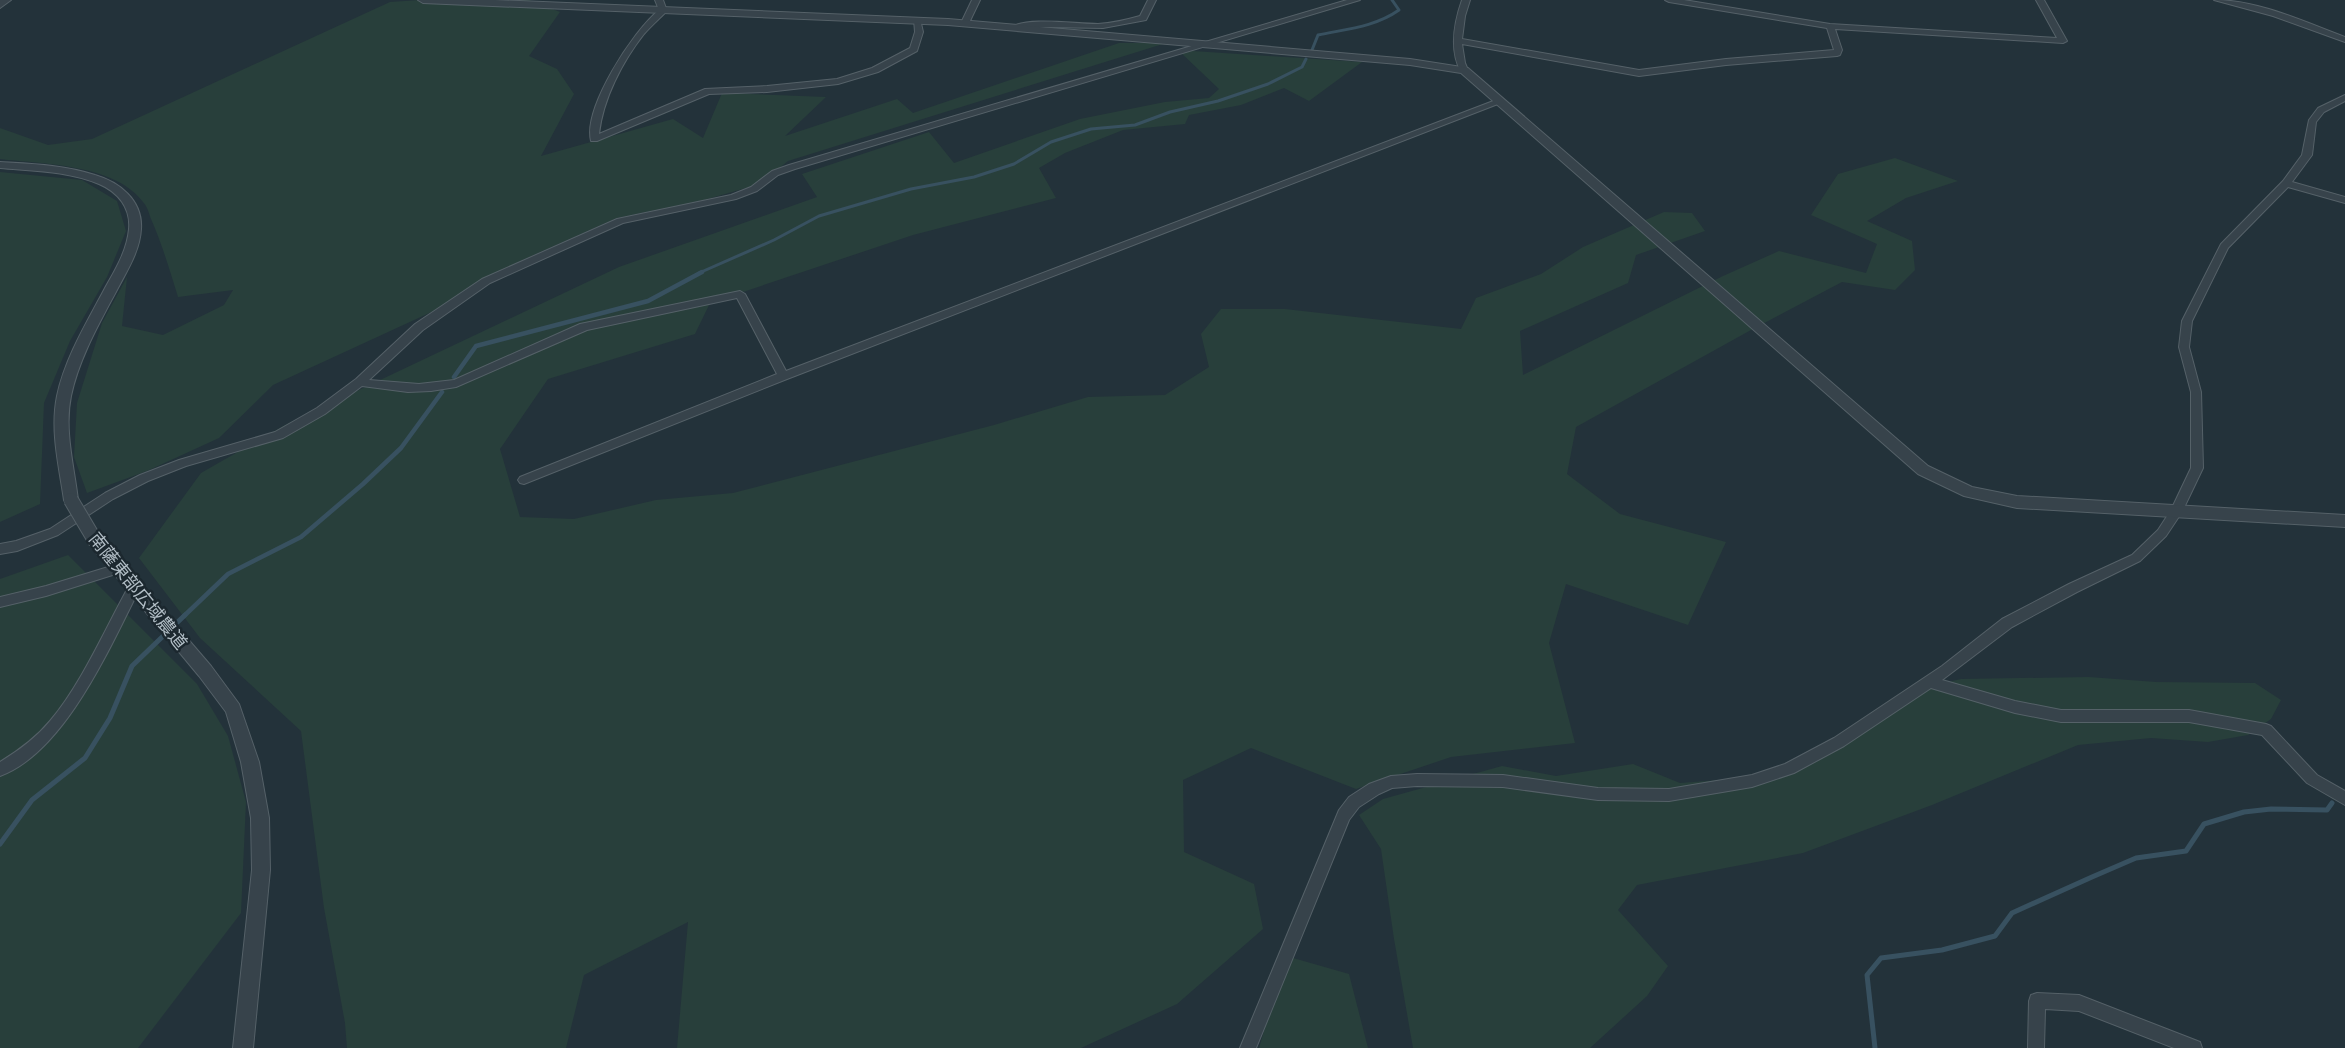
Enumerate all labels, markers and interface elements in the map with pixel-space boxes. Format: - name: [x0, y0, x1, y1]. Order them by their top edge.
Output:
- street label: 南薩東部広域農道: [84, 528, 192, 654]

